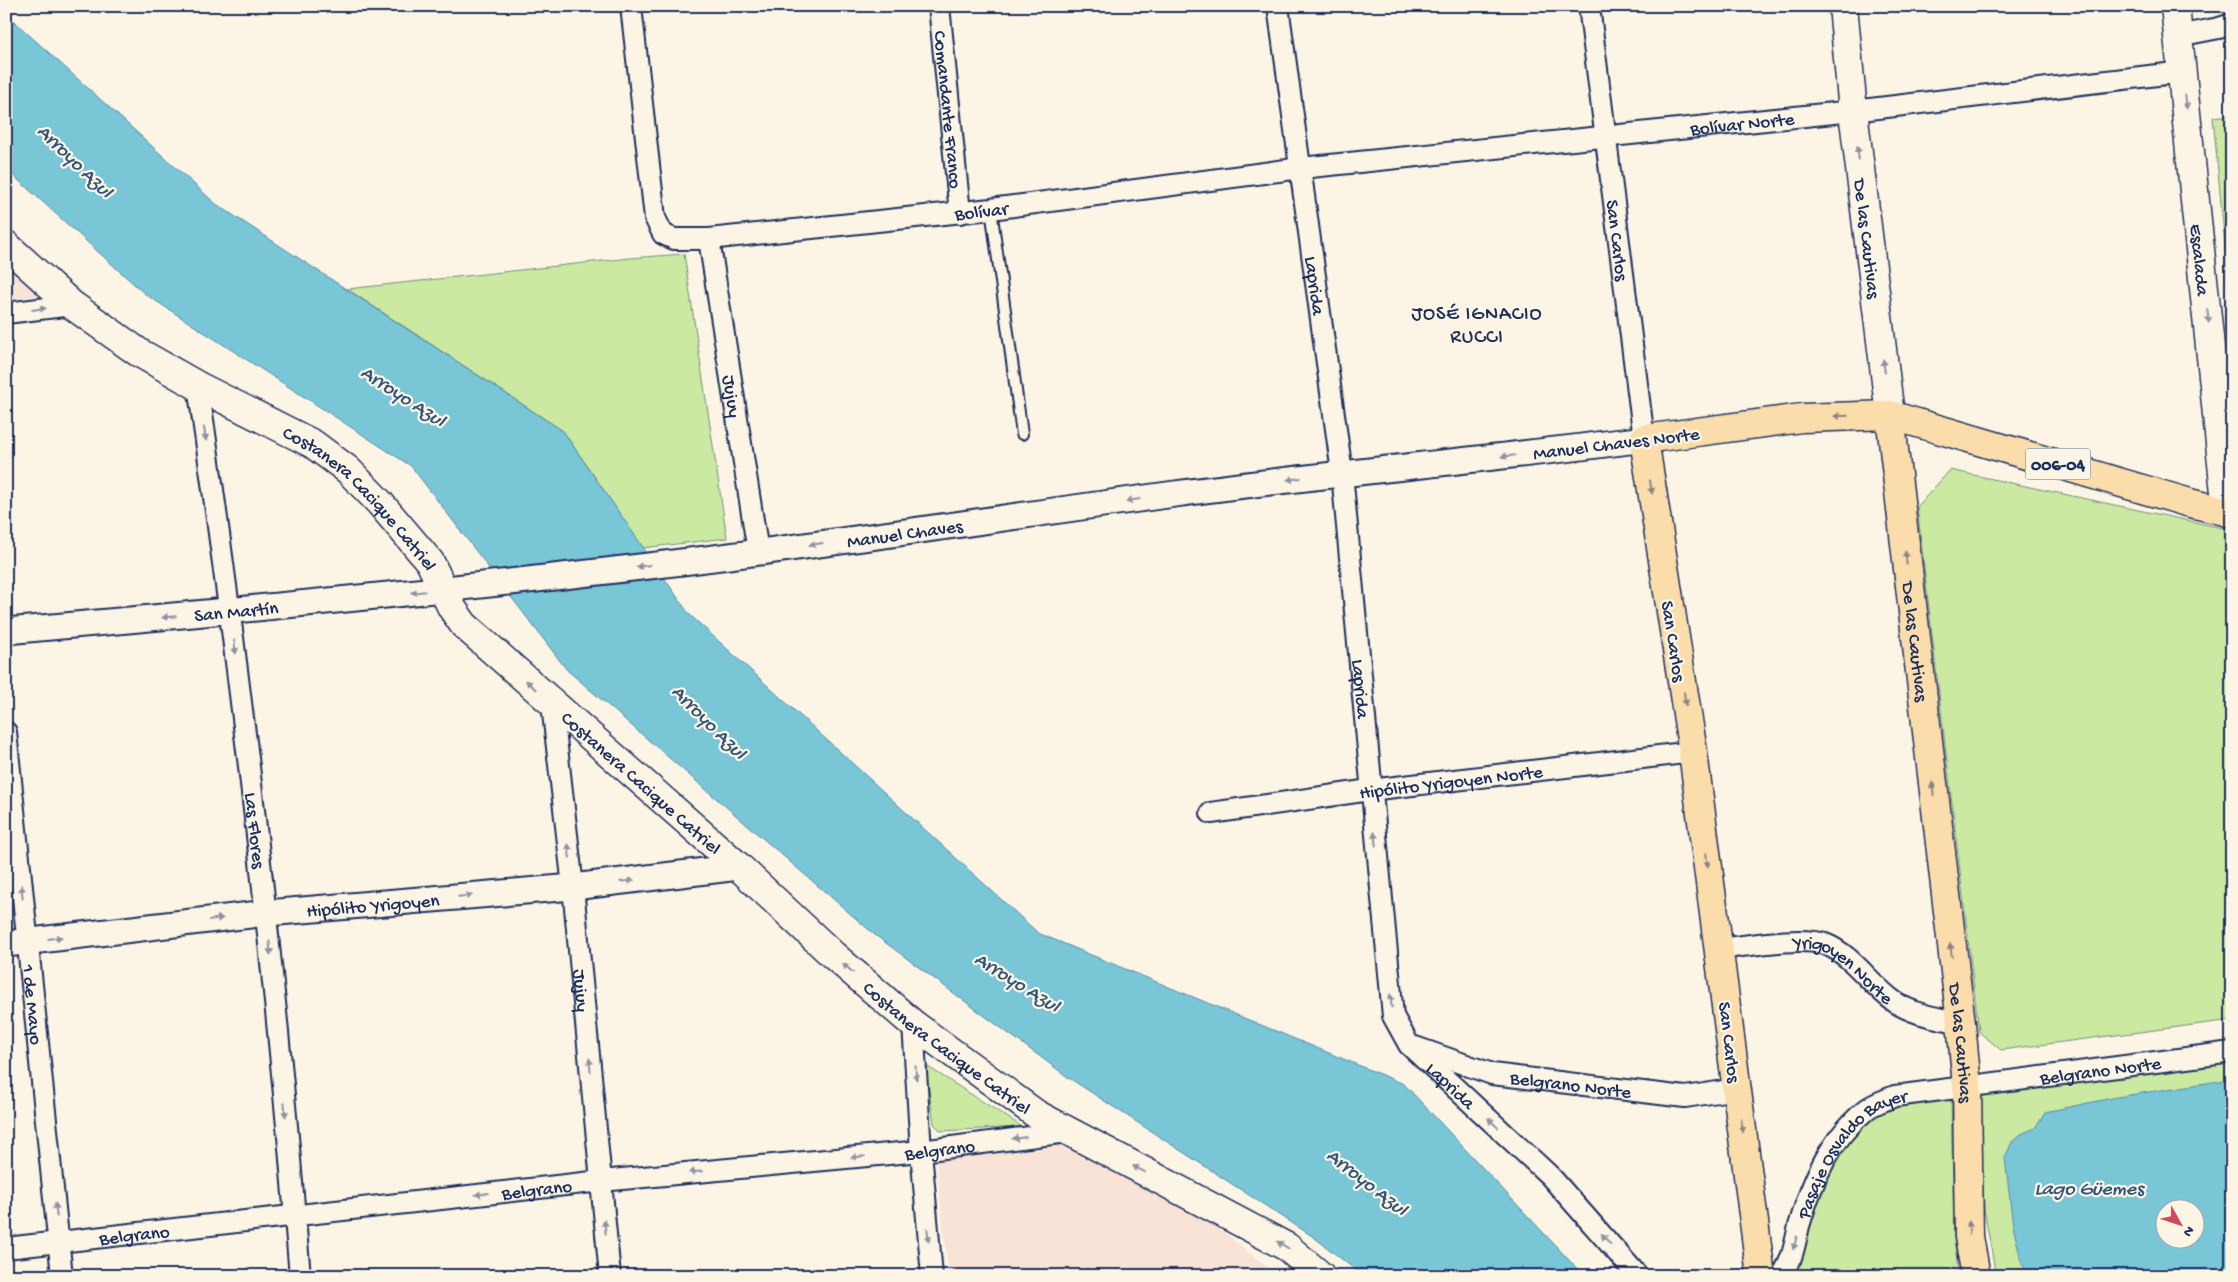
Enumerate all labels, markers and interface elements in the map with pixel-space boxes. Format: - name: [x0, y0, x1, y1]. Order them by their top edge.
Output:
- street label: Comandante Franco: [927, 30, 965, 190]
- one-way arrow: [2182, 95, 2190, 111]
- street label: Bolívar Norte: [1688, 109, 1796, 143]
- water label: Arroyo Azul: [31, 121, 117, 205]
- one-way arrow: [1854, 145, 1862, 161]
- street label: De las Cautivas: [1846, 176, 1884, 301]
- street label: Bolívar: [953, 199, 1012, 228]
- street label: San Carlos: [1599, 199, 1632, 283]
- street label: Escalada: [2182, 223, 2213, 299]
- street label: Laprida: [1297, 255, 1328, 318]
- district label: JOSÉ IGNACIO RUCCI: [1411, 303, 1543, 350]
- one-way arrow: [31, 305, 47, 313]
- one-way arrow: [2204, 308, 2212, 324]
- one-way arrow: [1880, 358, 1888, 374]
- water label: Arroyo Azul: [356, 362, 450, 435]
- street label: Jujuy: [715, 374, 745, 420]
- one-way arrow: [1833, 413, 1849, 421]
- street label: Costanera Cacique Catriel: [278, 423, 440, 575]
- street label: Manuel Chaves Norte: [1532, 424, 1701, 467]
- one-way arrow: [202, 427, 210, 443]
- road number: 006-04: [2026, 448, 2090, 479]
- one-way arrow: [1500, 452, 1516, 460]
- one-way arrow: [1285, 475, 1301, 483]
- one-way arrow: [1648, 479, 1656, 495]
- one-way arrow: [1124, 496, 1140, 504]
- street label: Manuel Chaves: [846, 516, 965, 555]
- one-way arrow: [807, 540, 823, 548]
- one-way arrow: [1902, 550, 1910, 566]
- one-way arrow: [635, 562, 651, 570]
- street label: De las Cautivas: [1894, 579, 1932, 704]
- one-way arrow: [409, 588, 425, 596]
- street label: San Martín: [193, 598, 279, 629]
- street label: San Carlos: [1654, 599, 1689, 685]
- one-way arrow: [160, 613, 176, 621]
- one-way arrow: [231, 640, 239, 656]
- street label: Laprida: [1345, 658, 1373, 721]
- one-way arrow: [525, 680, 538, 691]
- water label: Arroyo Azul: [666, 682, 751, 767]
- one-way arrow: [1681, 692, 1689, 708]
- street label: Costanera Cacique Catriel: [555, 708, 725, 861]
- street label: Hipólito Yrigoyen Norte: [1358, 762, 1544, 806]
- one-way arrow: [1929, 781, 1937, 797]
- street label: Las Flores: [237, 791, 269, 871]
- one-way arrow: [1371, 831, 1379, 847]
- one-way arrow: [565, 843, 573, 859]
- one-way arrow: [1703, 853, 1711, 869]
- one-way arrow: [619, 877, 635, 885]
- one-way arrow: [18, 883, 26, 899]
- street label: Hipólito Yrigoyen: [306, 890, 440, 925]
- one-way arrow: [457, 892, 473, 900]
- one-way arrow: [208, 915, 224, 923]
- street label: Yrigoyen Norte: [1791, 933, 1897, 1011]
- one-way arrow: [47, 934, 63, 942]
- one-way arrow: [266, 940, 274, 956]
- one-way arrow: [1947, 942, 1955, 958]
- water label: Arroyo Azul: [969, 949, 1064, 1020]
- street label: 1 de Mayo: [15, 963, 46, 1046]
- one-way arrow: [842, 963, 855, 974]
- street label: Jujuy: [566, 968, 593, 1014]
- street label: Costanera Cacique Catriel: [857, 978, 1034, 1121]
- street label: De las Cautivas: [1941, 980, 1975, 1104]
- one-way arrow: [1387, 993, 1395, 1009]
- street label: San Carlos: [1711, 1001, 1744, 1085]
- street label: Belgrano Norte: [2038, 1053, 2163, 1092]
- one-way arrow: [586, 1057, 594, 1073]
- street label: Laprida: [1420, 1058, 1480, 1117]
- one-way arrow: [912, 1065, 920, 1081]
- street label: Belgrano Norte: [1508, 1068, 1632, 1106]
- street label: Pasaje Osvaldo Bayer: [1793, 1086, 1911, 1223]
- one-way arrow: [281, 1102, 289, 1118]
- one-way arrow: [1487, 1117, 1499, 1129]
- one-way arrow: [1738, 1118, 1746, 1134]
- one-way arrow: [1011, 1134, 1027, 1142]
- street label: Belgrano: [903, 1136, 977, 1168]
- water label: Arroyo Azul: [1321, 1145, 1412, 1223]
- one-way arrow: [849, 1153, 865, 1161]
- one-way arrow: [1133, 1165, 1146, 1174]
- one-way arrow: [688, 1168, 704, 1176]
- street label: Belgrano: [500, 1176, 574, 1207]
- water label: Lago Güemes: [2034, 1179, 2145, 1202]
- one-way arrow: [474, 1190, 490, 1198]
- north arrow: [2156, 1200, 2206, 1250]
- one-way arrow: [52, 1201, 60, 1217]
- one-way arrow: [601, 1219, 609, 1235]
- one-way arrow: [1964, 1220, 1972, 1236]
- street label: Belgrano: [97, 1222, 171, 1253]
- text: N: [2179, 1222, 2197, 1240]
- one-way arrow: [925, 1227, 933, 1243]
- one-way arrow: [1600, 1233, 1611, 1246]
- one-way arrow: [1790, 1236, 1798, 1251]
- one-way arrow: [1276, 1240, 1290, 1250]

